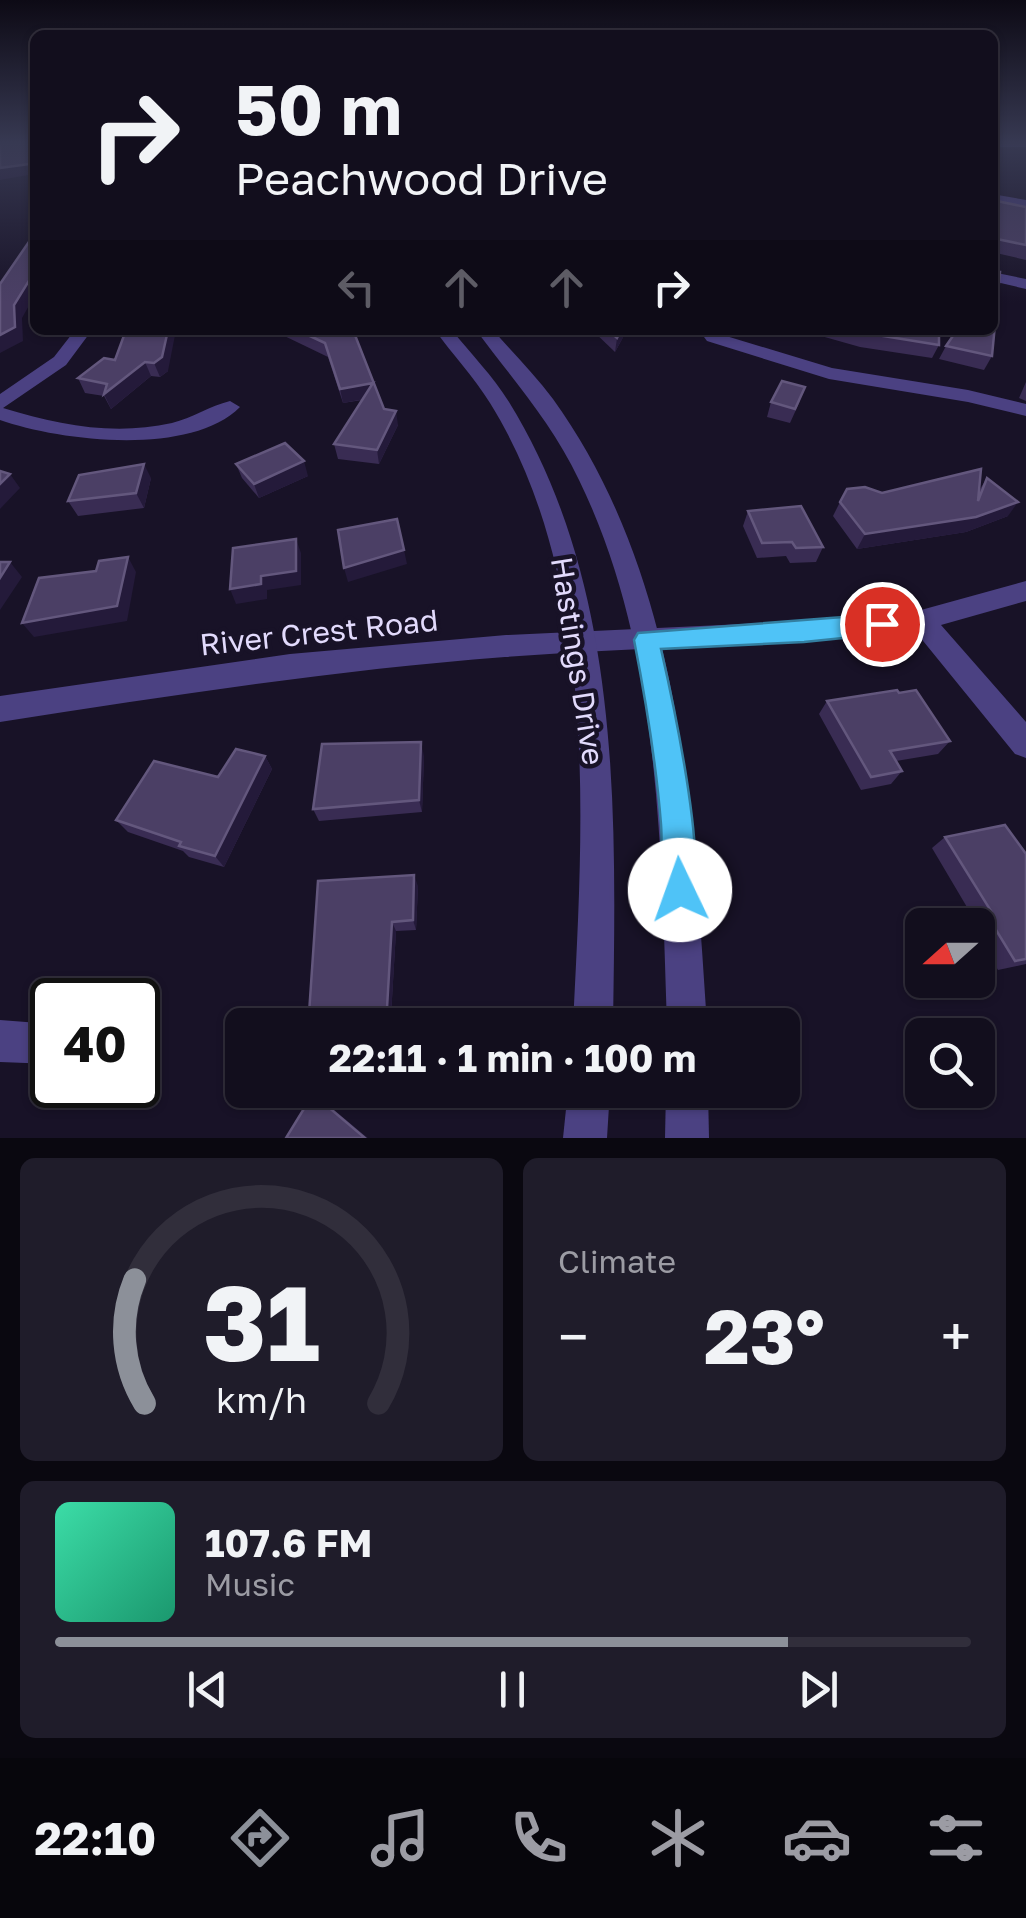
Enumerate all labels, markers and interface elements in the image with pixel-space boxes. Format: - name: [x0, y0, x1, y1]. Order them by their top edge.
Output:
- text: 50 m: [235, 66, 402, 150]
- icon: right: [70, 70, 200, 200]
- text: Peachwood Drive: [235, 151, 608, 205]
- icon: left: [329, 260, 384, 315]
- icon: ahead: [434, 260, 489, 315]
- icon: ahead: [539, 260, 594, 315]
- icon: right: [644, 260, 699, 315]
- street label: Hastings Drive: [544, 554, 612, 768]
- pin: [840, 582, 925, 667]
- icon: arrive: [855, 597, 910, 652]
- street label: River Crest Road: [198, 602, 440, 662]
- position arrow: [628, 838, 732, 942]
- north arrow: [905, 908, 995, 998]
- map controls: [905, 908, 995, 1108]
- speed limit sign: 40: [30, 978, 160, 1108]
- button: search: [905, 1018, 995, 1108]
- text: 22:11 · 1 min · 100 m: [329, 1035, 696, 1080]
- text: Climate: [558, 1242, 676, 1280]
- text: 31: [203, 1259, 320, 1384]
- text: 23°: [704, 1290, 825, 1381]
- text: −: [558, 1303, 588, 1369]
- text: +: [941, 1303, 971, 1369]
- text: km/h: [216, 1378, 307, 1421]
- text: 107.6 FM: [205, 1520, 372, 1565]
- text: Music: [205, 1565, 295, 1603]
- icon: previous: [180, 1662, 235, 1717]
- icon: pause: [485, 1662, 540, 1717]
- icon: next: [791, 1662, 846, 1717]
- icon: directions: [225, 1803, 295, 1873]
- icon: music: [365, 1803, 435, 1873]
- icon: phone: [504, 1803, 574, 1873]
- icon: climate: [643, 1803, 713, 1873]
- icon: car: [782, 1803, 852, 1873]
- icon: filters: [921, 1803, 991, 1873]
- text: 22:10: [35, 1811, 156, 1865]

